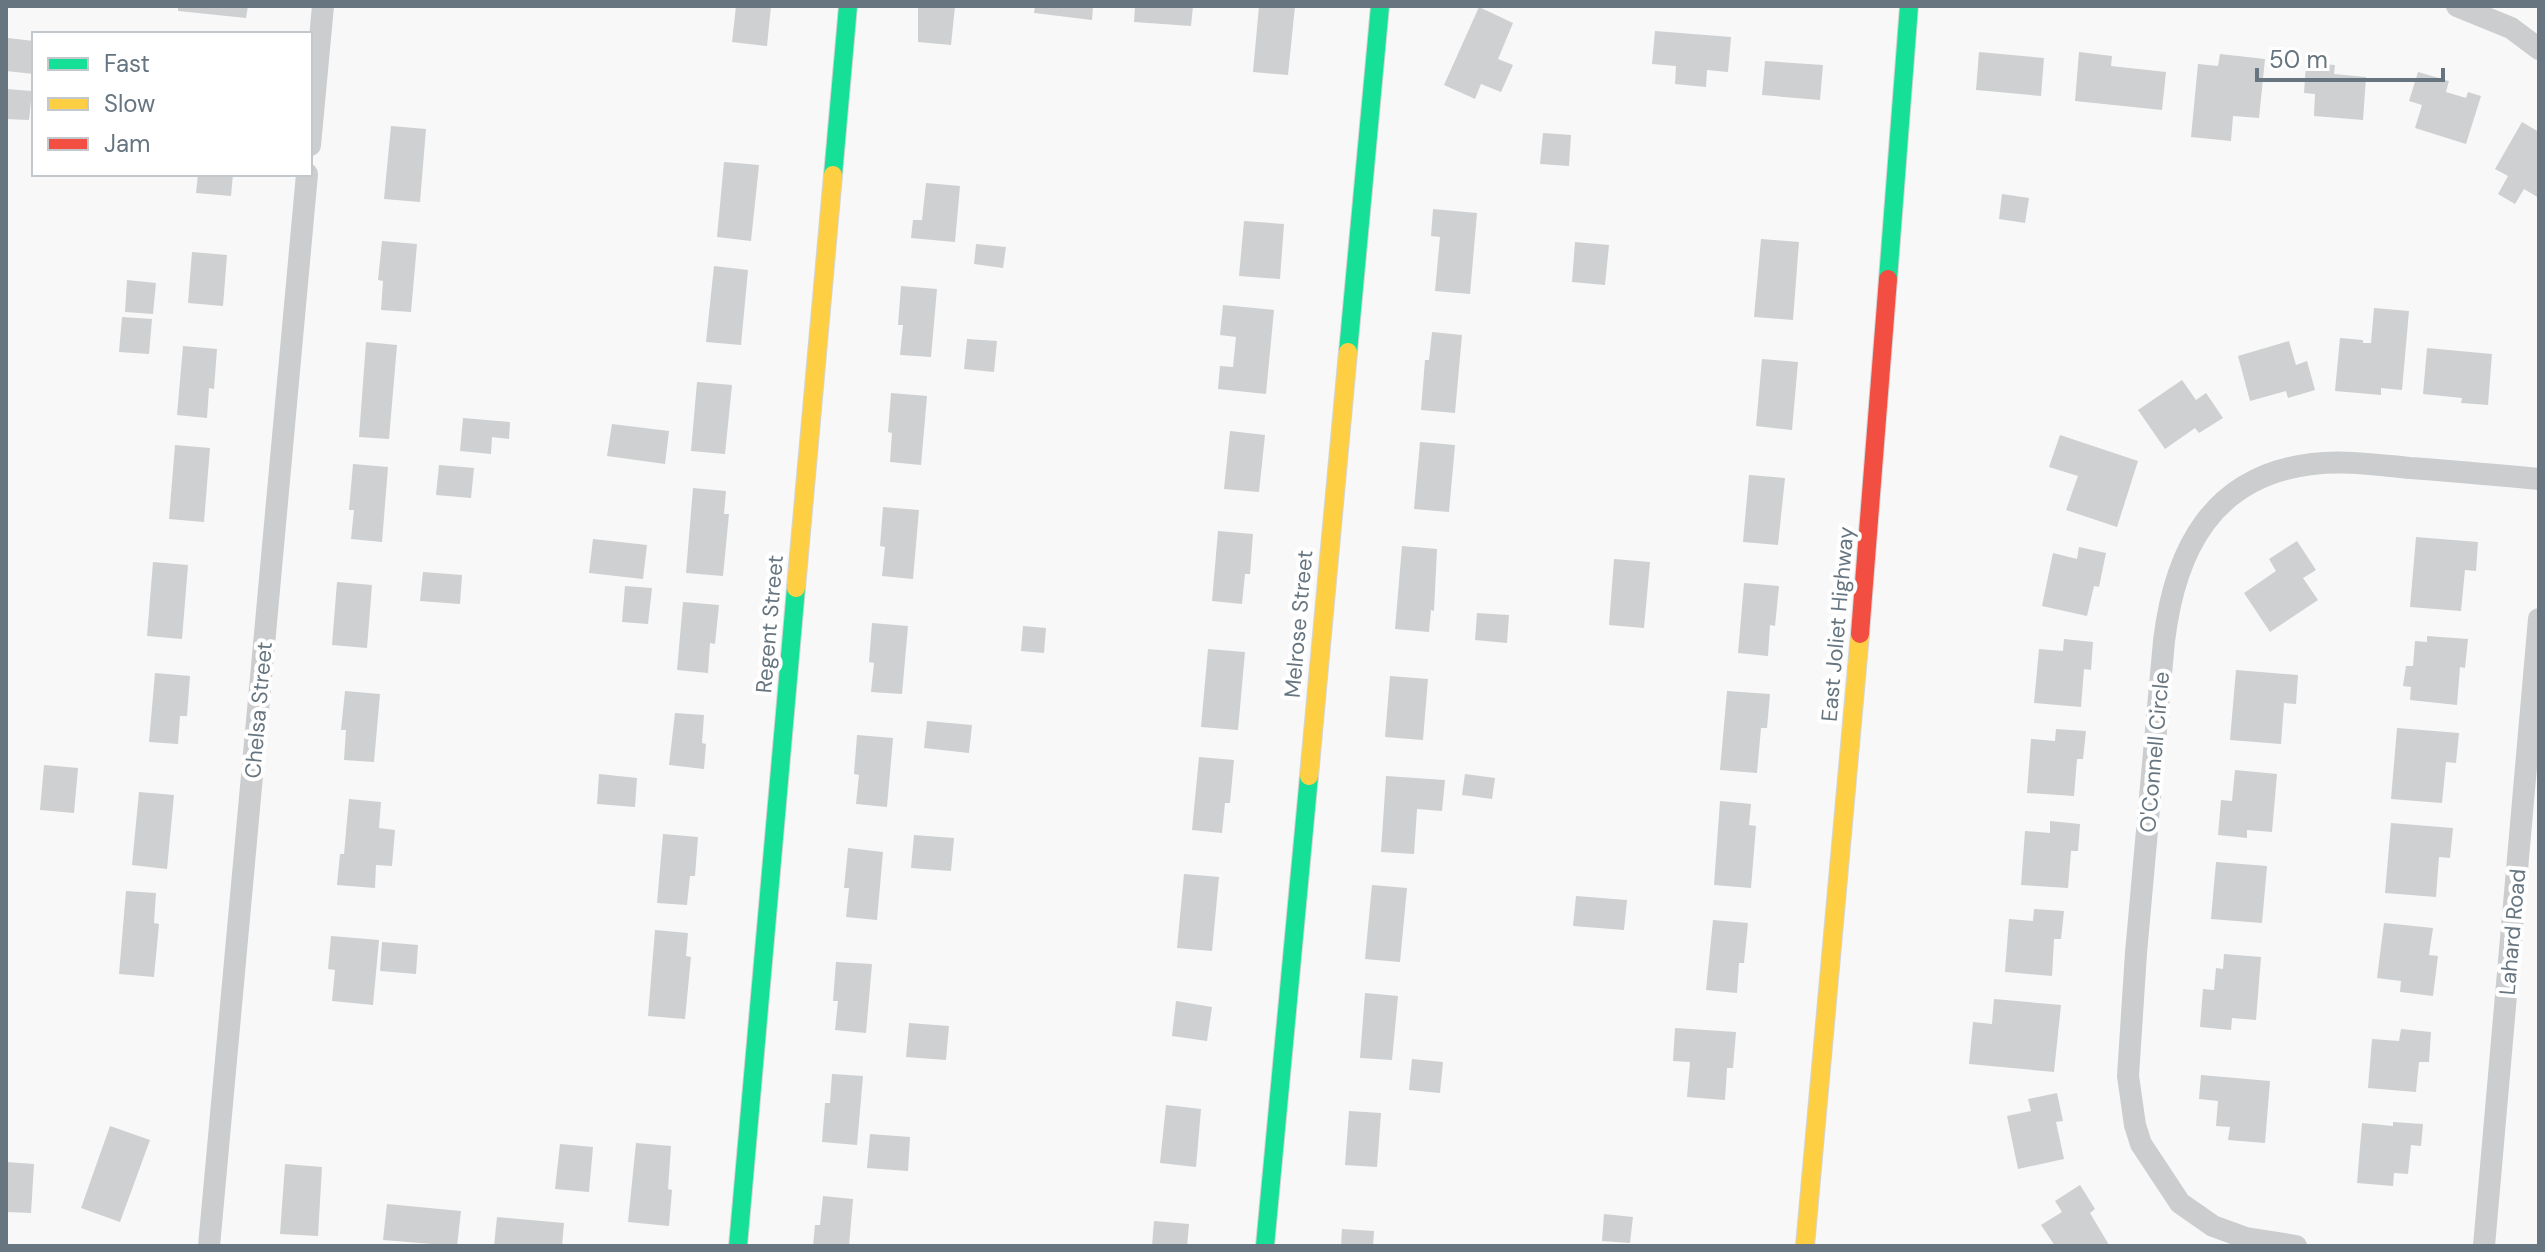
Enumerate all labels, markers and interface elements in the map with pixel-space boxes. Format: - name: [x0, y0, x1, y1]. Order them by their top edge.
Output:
- legend: [32, 32, 312, 176]
- scale bar: [2257, 32, 2443, 82]
- text: 50 m: [2269, 44, 2328, 75]
- text: Fast: [104, 48, 150, 79]
- text: Slow: [104, 88, 155, 119]
- text: Jam: [104, 128, 150, 159]
- street label: East Joliet Highway: [1815, 525, 1860, 723]
- street label: Melrose Street: [1278, 549, 1319, 699]
- street label: Regent Street: [749, 554, 790, 694]
- street label: Chelsa Street: [238, 641, 279, 780]
- street label: O'Connell Circle: [2133, 670, 2176, 834]
- street label: Lahard Road: [2493, 868, 2532, 996]

